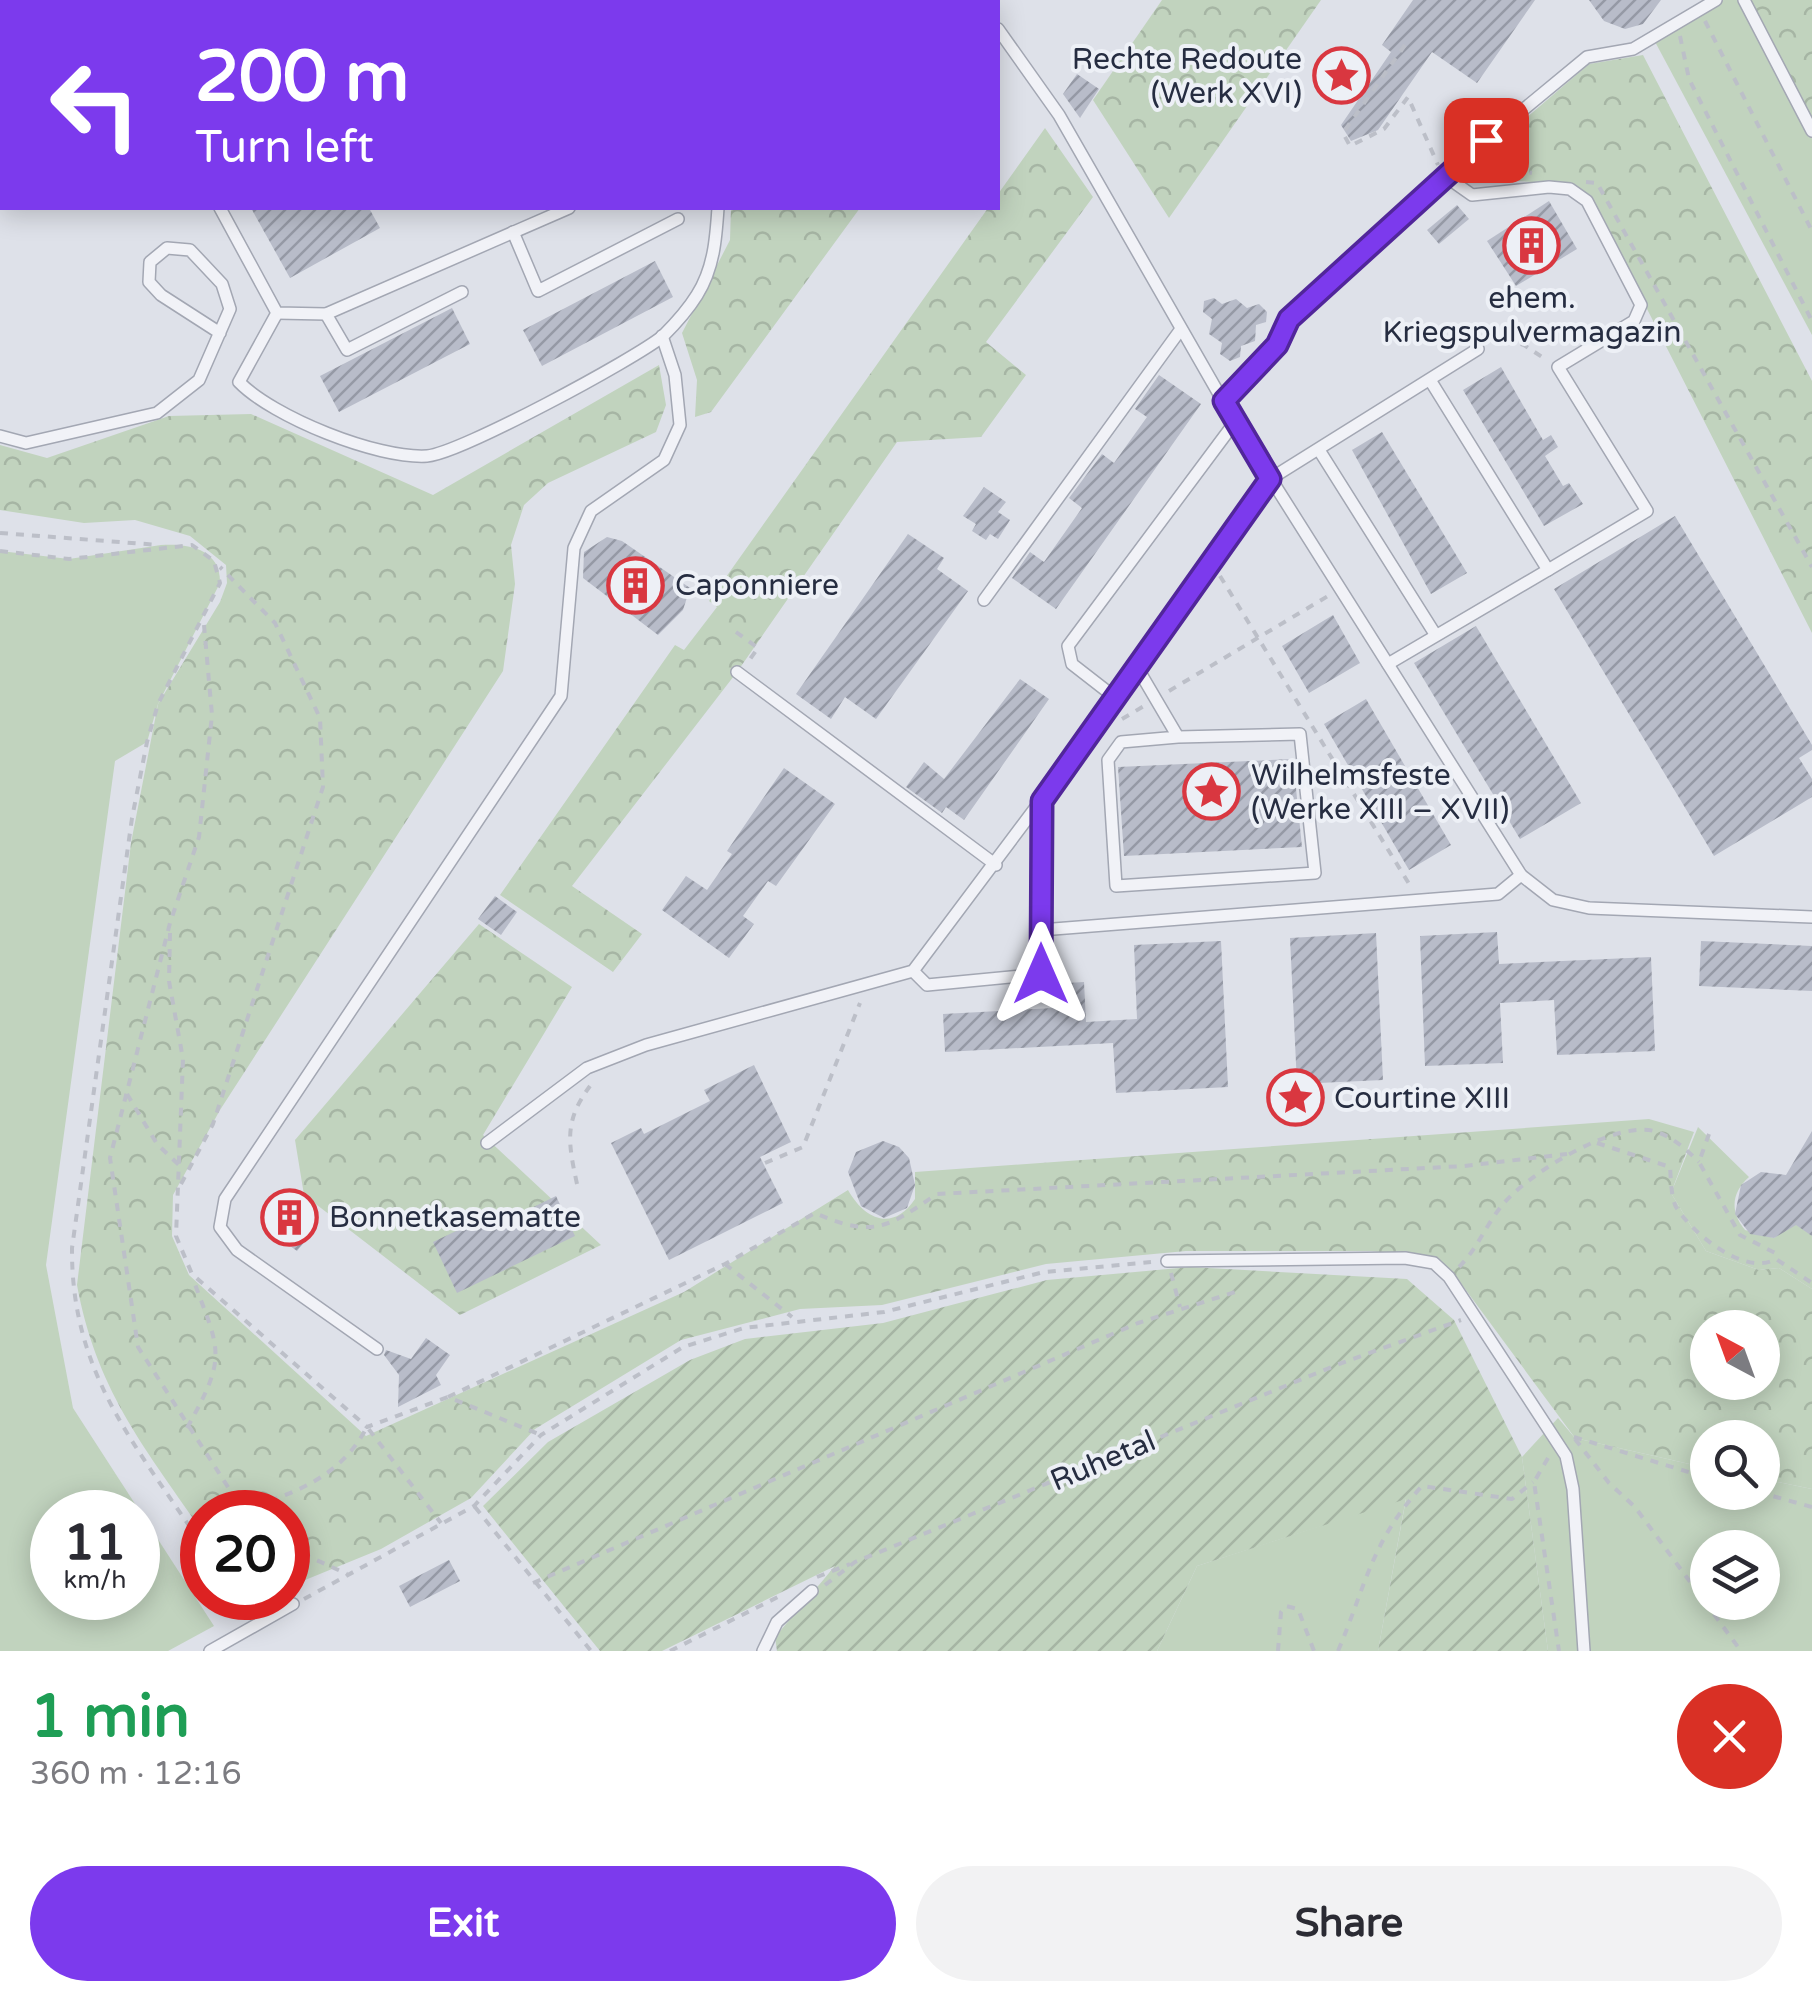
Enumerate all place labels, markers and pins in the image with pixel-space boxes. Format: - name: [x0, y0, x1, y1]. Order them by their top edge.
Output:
- place label: Rechte Redoute (Werk XVI): [1072, 41, 1302, 112]
- place icon: Rechte Redoute (Werk XVI): [1311, 46, 1371, 106]
- pin: [1444, 98, 1529, 183]
- building icon: ehem. Kriegspulvermagazin: [1502, 215, 1562, 275]
- place label: ehem. Kriegspulvermagazin: [1382, 280, 1682, 351]
- building icon: Caponniere: [606, 555, 666, 615]
- place label: Caponniere: [675, 567, 839, 604]
- place label: Wilhelmsfeste (Werke XIII – XVII): [1251, 757, 1509, 828]
- place icon: Wilhelmsfeste (Werke XIII – XVII): [1182, 762, 1242, 822]
- place icon: Courtine XIII: [1265, 1068, 1325, 1128]
- place label: Courtine XIII: [1334, 1080, 1510, 1117]
- building icon: Bonnetkasematte: [260, 1187, 320, 1247]
- place label: Bonnetkasematte: [329, 1199, 581, 1236]

